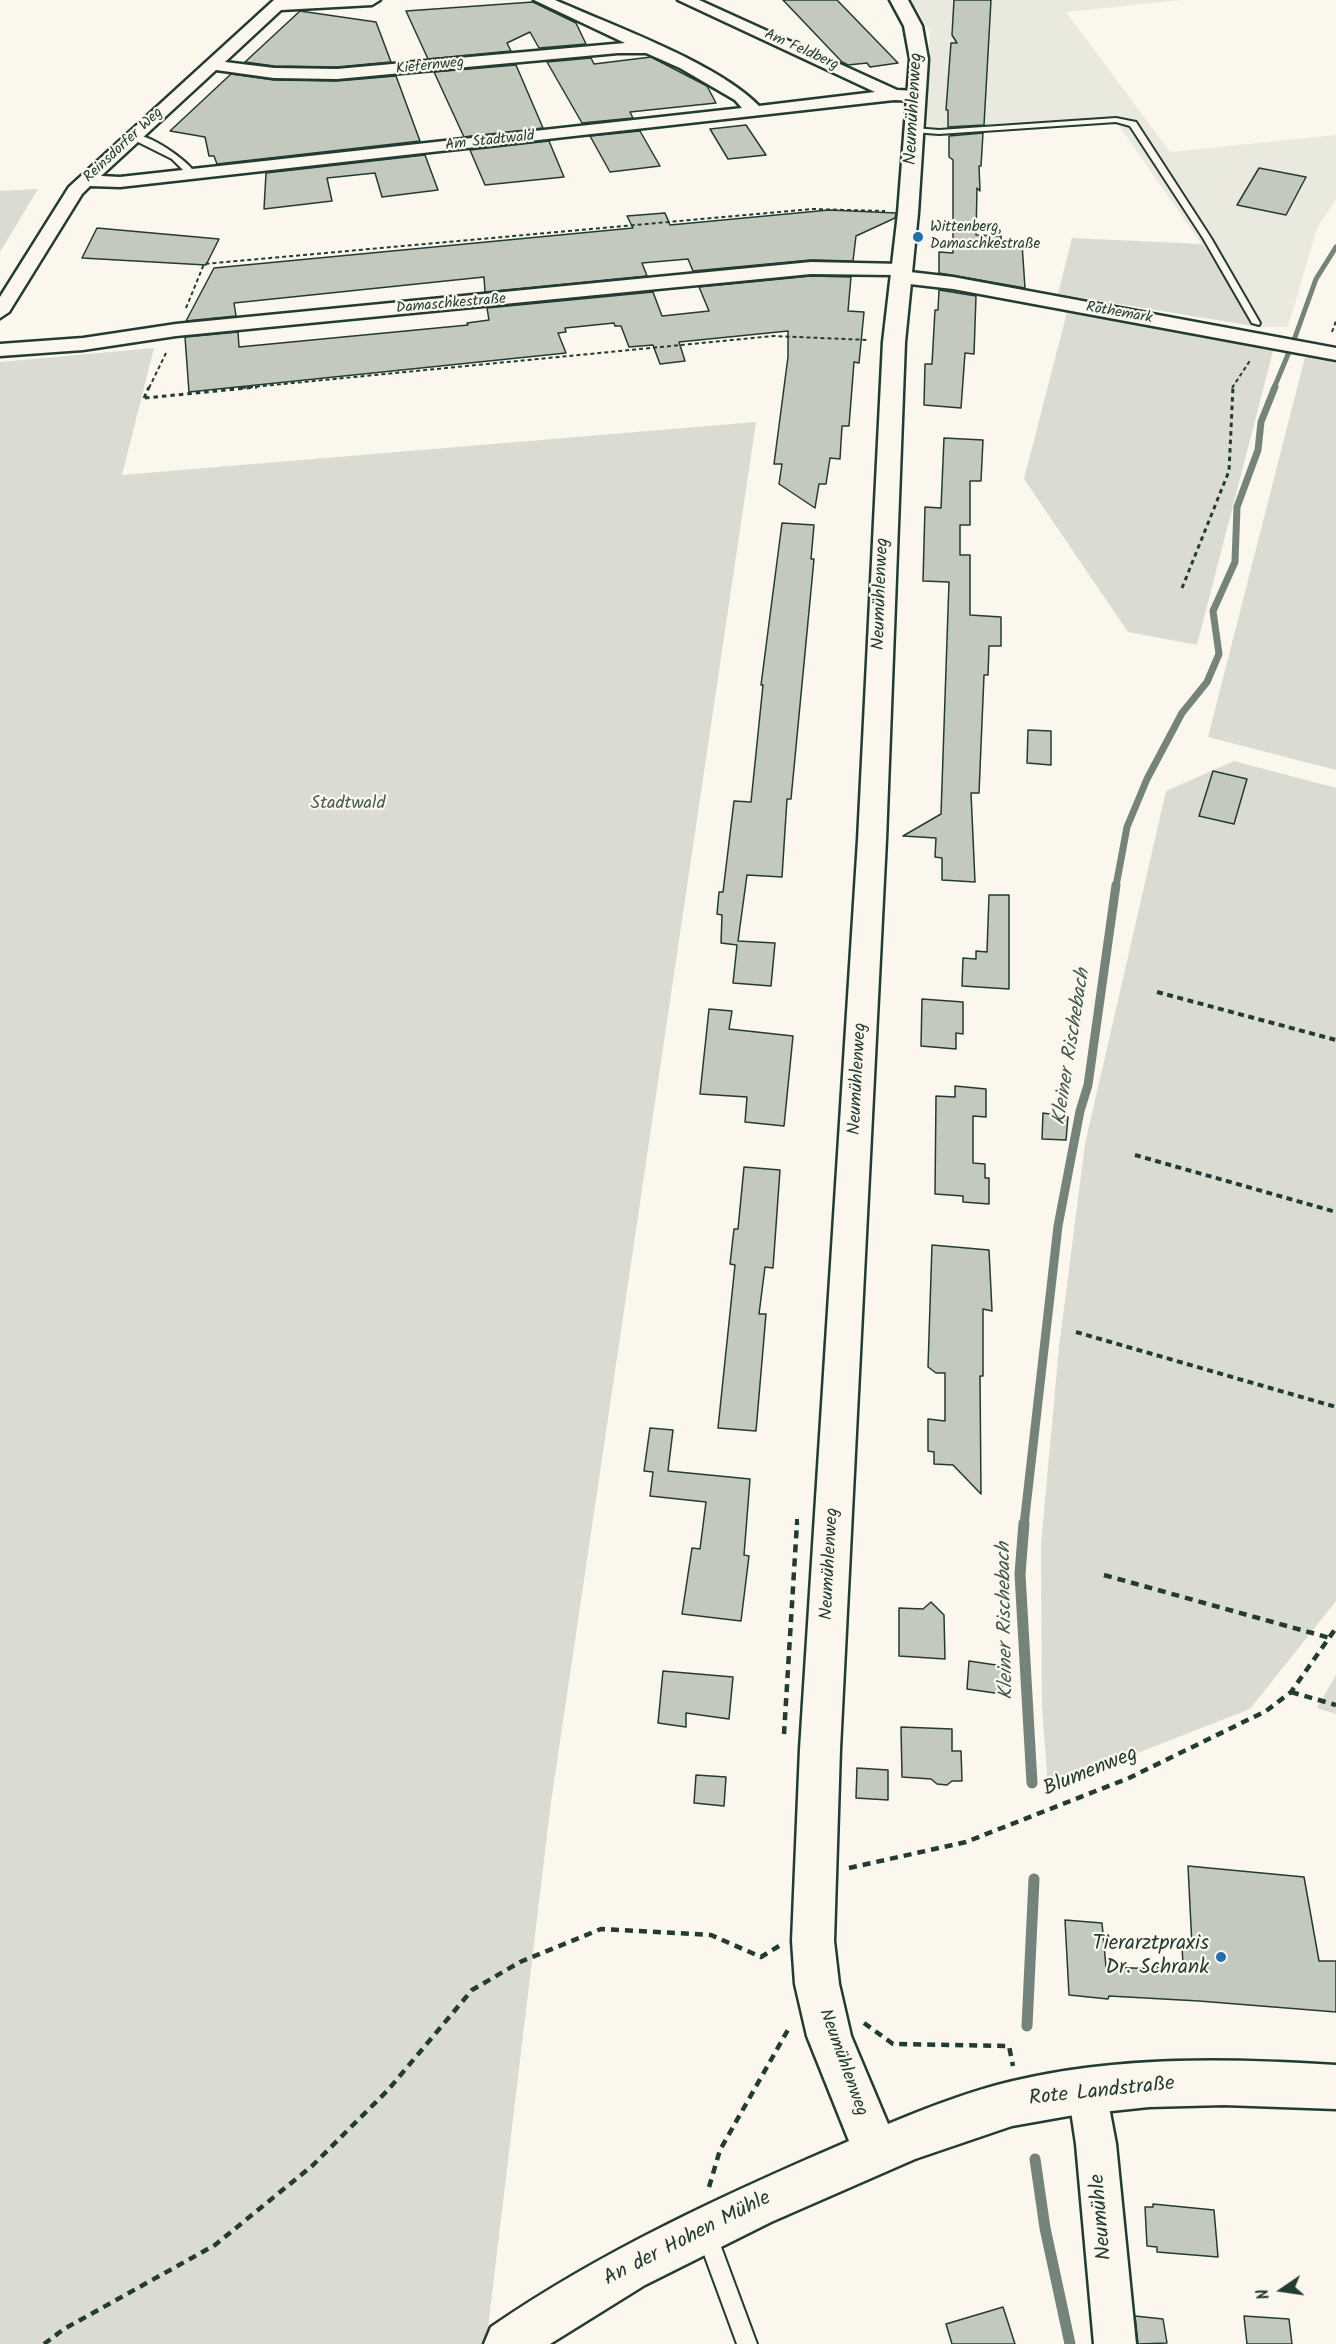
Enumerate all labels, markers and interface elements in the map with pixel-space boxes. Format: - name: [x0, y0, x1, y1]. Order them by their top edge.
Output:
- street label: Am Feldberg: [761, 27, 841, 75]
- street label: Neumühlenweg: [901, 52, 929, 166]
- street label: Kiefernweg: [395, 54, 465, 80]
- street label: Reinsdorfer Weg: [81, 105, 167, 187]
- street label: Am Stadtwald: [445, 128, 535, 156]
- place label: Wittenberg, Damaschkestraße: [930, 219, 1040, 254]
- marker: Wittenberg, Damaschkestraße: [911, 230, 925, 244]
- street label: Damaschkestraße: [395, 291, 507, 319]
- street label: Rothemark: [1084, 299, 1154, 329]
- street label: Neumühlenweg: [869, 537, 895, 651]
- park label: Stadtwald: [311, 794, 385, 816]
- water label: Kleiner Rischebach: [1049, 967, 1097, 1127]
- street label: Neumühlenweg: [845, 1022, 873, 1136]
- street label: Neumühlenweg: [817, 1507, 845, 1621]
- water label: Kleiner Rischebach: [994, 1542, 1020, 1700]
- street label: Blumenweg: [1040, 1743, 1142, 1803]
- place label: Tierarztpraxis Dr. Schrank: [1092, 1932, 1209, 1982]
- marker: Tierarztpraxis Dr. Schrank: [1214, 1950, 1228, 1964]
- street label: Neumühlenweg: [813, 2006, 871, 2120]
- street label: Rote Landstraße: [1028, 2073, 1176, 2113]
- street label: Neumühle: [1087, 2173, 1119, 2261]
- street label: An der Hohen Mühle: [600, 2187, 776, 2293]
- north arrow: [1252, 2260, 1312, 2320]
- text: N: [1251, 2286, 1277, 2302]

